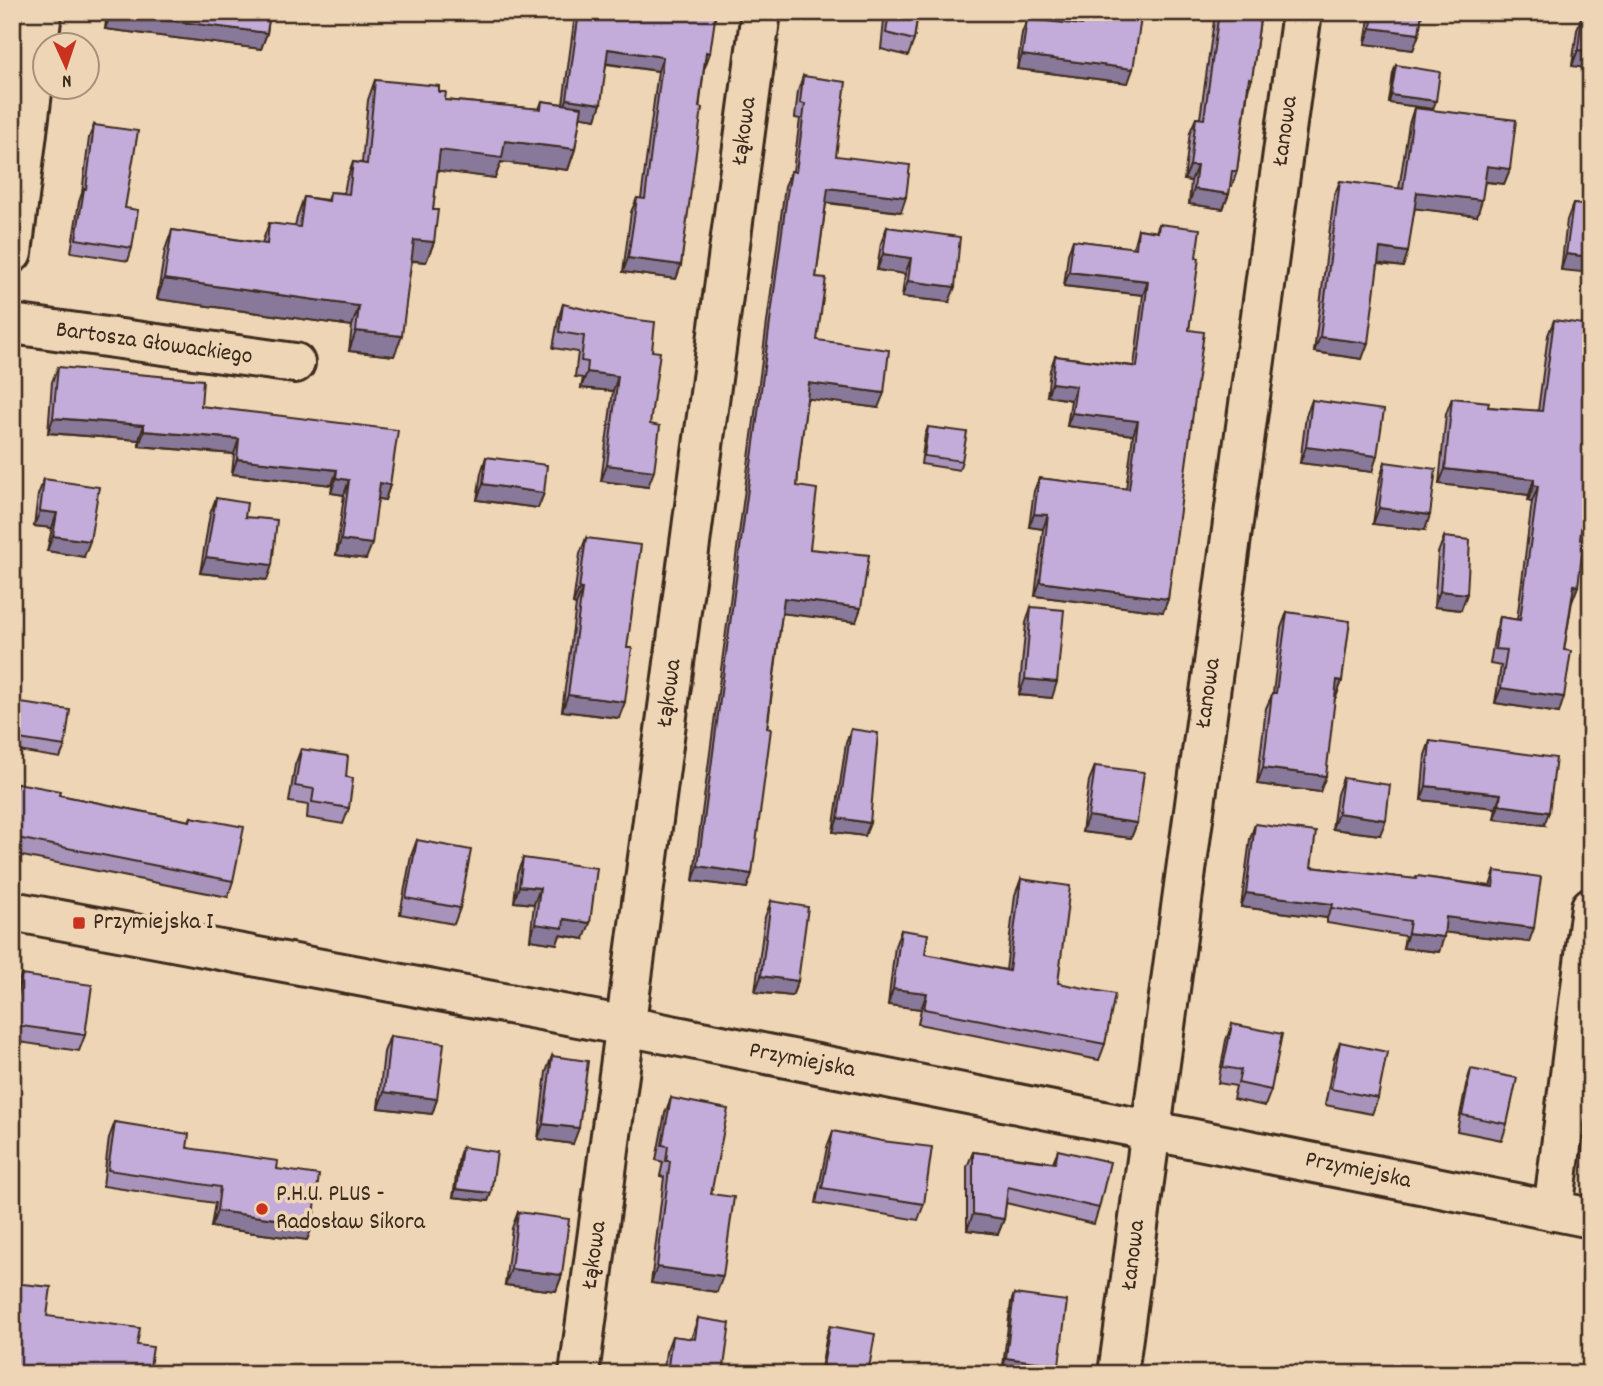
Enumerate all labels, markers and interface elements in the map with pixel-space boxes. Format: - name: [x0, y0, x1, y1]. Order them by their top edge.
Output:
- north arrow: [32, 32, 102, 102]
- text: N: [61, 66, 72, 93]
- street label: Łanowa: [1264, 93, 1308, 169]
- street label: Łąkowa: [723, 94, 767, 168]
- street label: Bartosza Głowackiego: [53, 313, 255, 375]
- street label: Łanowa: [1187, 655, 1231, 731]
- street label: Łąkowa: [648, 656, 692, 730]
- place label: Przymiejska I: [93, 906, 214, 940]
- marker: Przymiejska I: [71, 915, 87, 931]
- street label: Przymiejska: [746, 1034, 859, 1088]
- street label: Przymiejska: [1302, 1143, 1415, 1199]
- place label: P.H.U. PLUS - Radosław Sikora: [276, 1178, 426, 1240]
- marker: P.H.U. PLUS - Radosław Sikora: [254, 1201, 270, 1217]
- street label: Łąkowa: [573, 1218, 617, 1292]
- street label: Łanowa: [1113, 1218, 1155, 1293]

